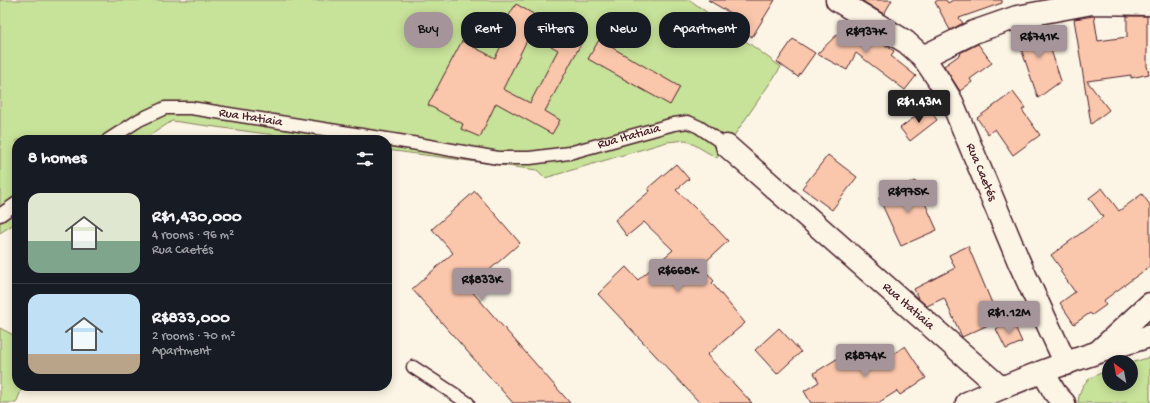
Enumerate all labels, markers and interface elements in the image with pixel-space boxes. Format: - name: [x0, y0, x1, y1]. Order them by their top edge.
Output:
- chip: Buy: [404, 12, 453, 48]
- chip: Rent: [461, 12, 516, 48]
- chip: Filters: [524, 12, 588, 48]
- chip: New: [596, 12, 651, 48]
- chip: Apartment: [659, 12, 750, 48]
- pin: R$937K: [833, 20, 899, 54]
- text: R$937K: [846, 25, 886, 40]
- pin: R$741K: [1006, 25, 1072, 59]
- text: R$741K: [1020, 30, 1058, 45]
- pin: R$1.43M: [882, 90, 956, 124]
- text: R$1.43M: [897, 95, 941, 110]
- street label: Rua Itatiaia: [218, 105, 284, 130]
- street label: Rua Itatiaia: [596, 120, 663, 152]
- street label: Rua Caetés: [963, 141, 1001, 204]
- icon: filters: [354, 148, 376, 170]
- text: 8 homes: [28, 149, 86, 169]
- pin: R$975K: [875, 180, 941, 214]
- text: R$975K: [888, 185, 928, 200]
- text: R$1,430,000: [152, 208, 242, 228]
- icon: home: [60, 209, 108, 257]
- text: 4 rooms · 96 m²: [152, 228, 234, 243]
- text: Rua Caetés: [152, 243, 213, 258]
- pin: R$668K: [645, 259, 711, 293]
- text: R$668K: [658, 264, 698, 279]
- pin: R$833K: [449, 268, 515, 302]
- text: R$833K: [462, 273, 502, 288]
- street label: Rua Itatiaia: [879, 279, 938, 334]
- pin: R$1.12M: [972, 301, 1046, 335]
- text: R$1.12M: [988, 306, 1030, 321]
- text: R$833,000: [152, 309, 230, 329]
- icon: home: [60, 310, 108, 358]
- text: 2 rooms · 70 m²: [152, 329, 235, 344]
- text: Apartment: [152, 344, 211, 359]
- pin: R$874K: [832, 344, 898, 378]
- text: R$874K: [845, 349, 885, 364]
- north arrow: [1102, 355, 1138, 391]
- map controls: [1102, 355, 1138, 391]

